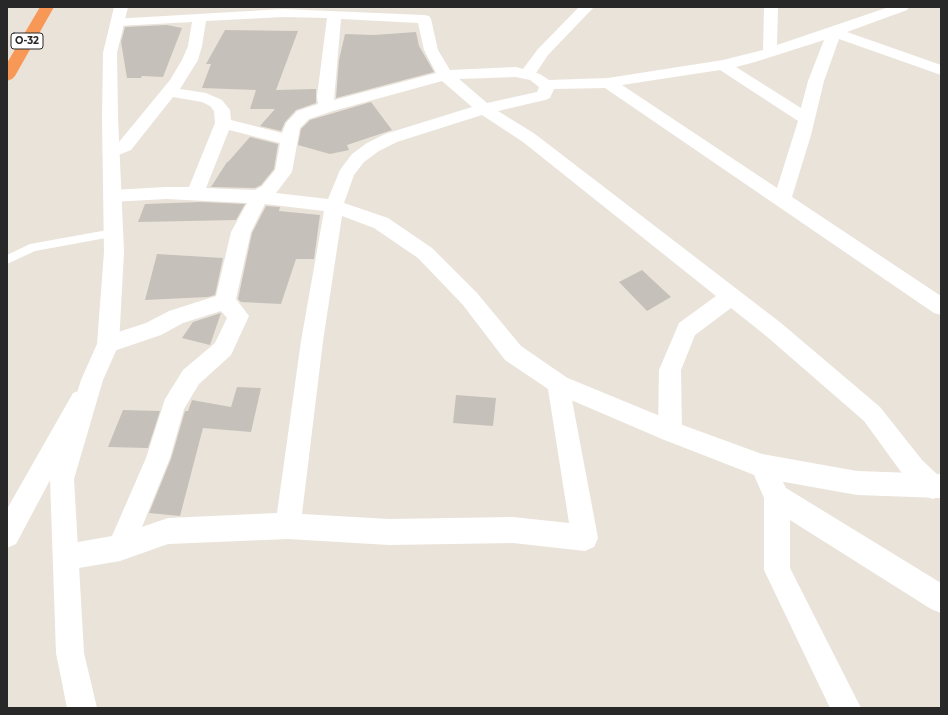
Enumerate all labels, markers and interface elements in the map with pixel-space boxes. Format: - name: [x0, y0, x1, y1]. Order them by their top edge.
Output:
- road number: O-32: [11, 33, 43, 49]

